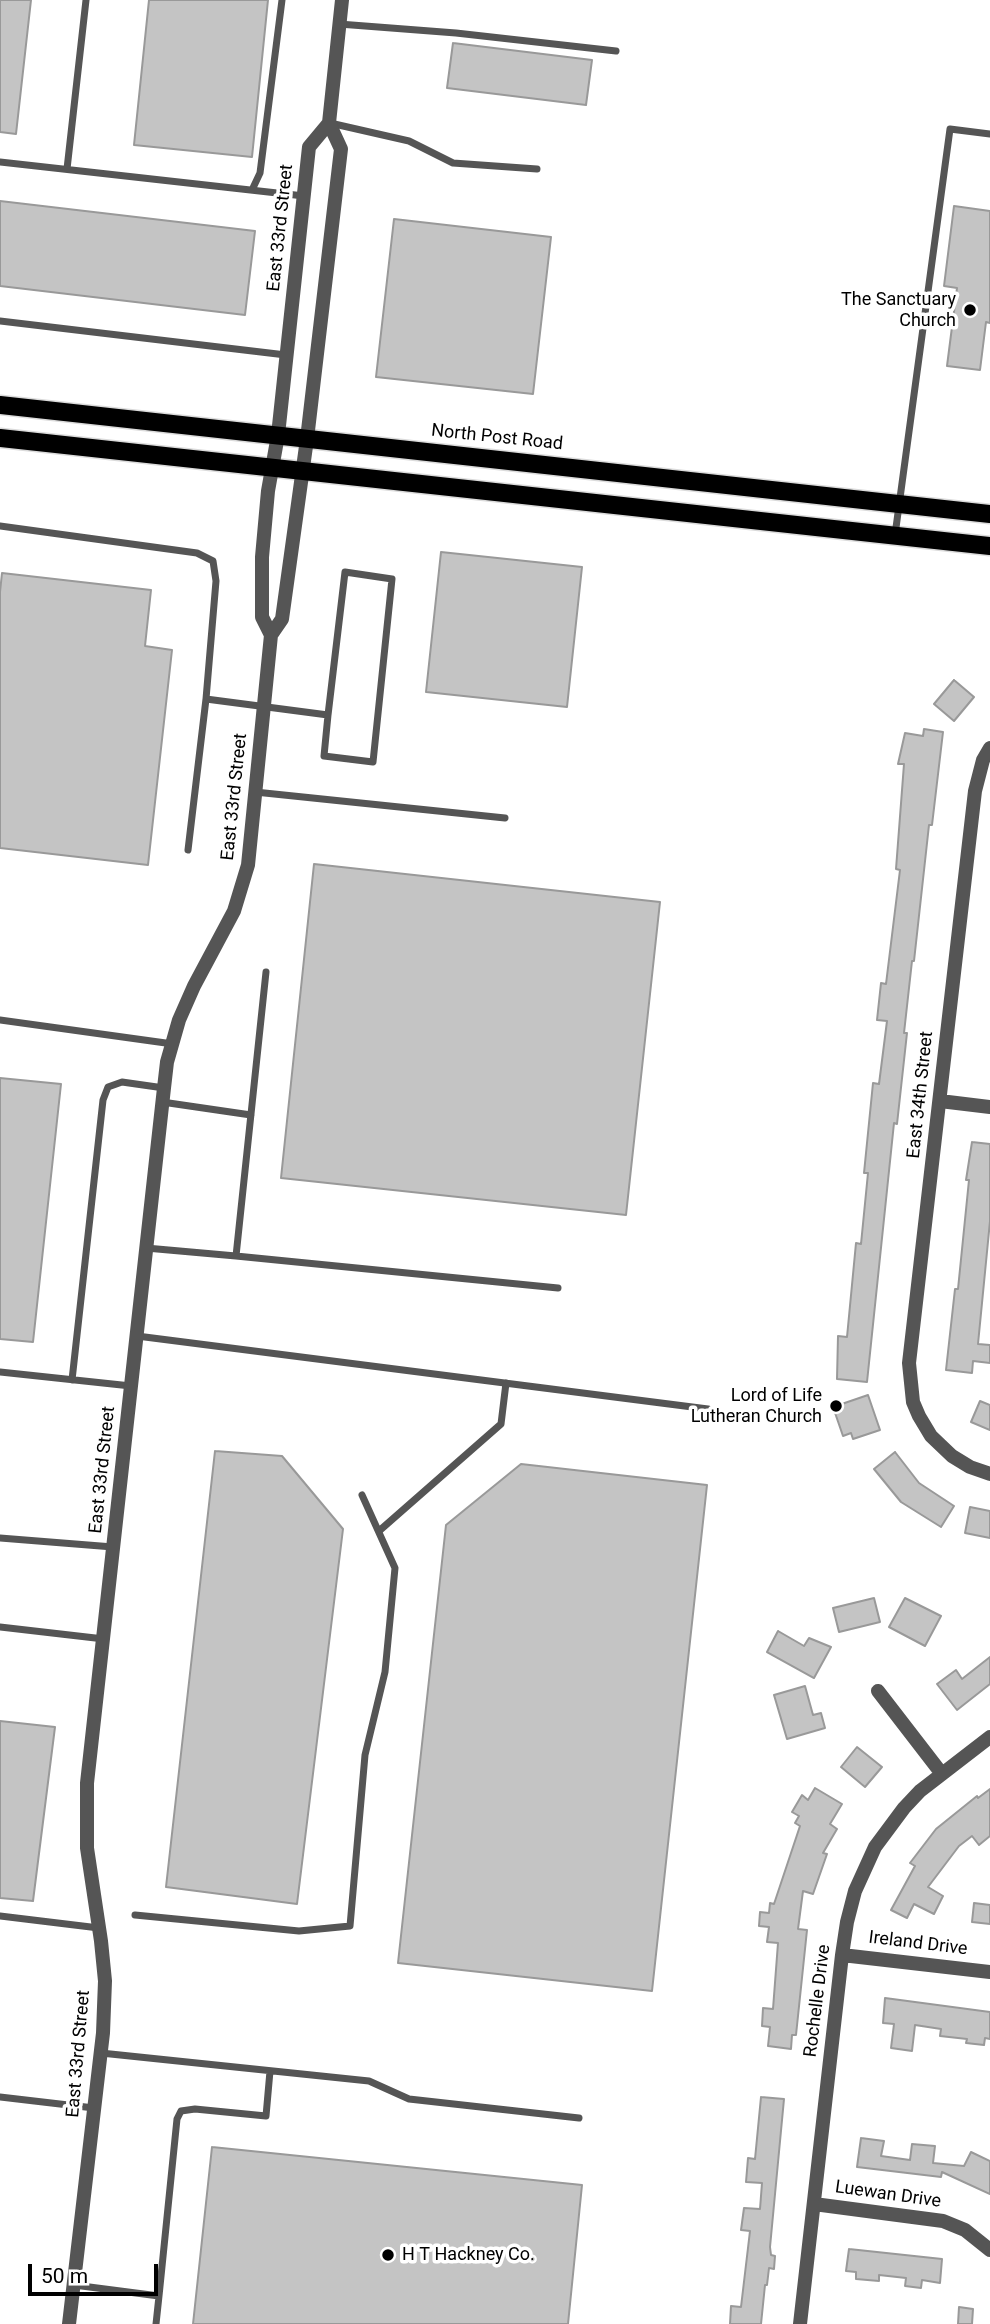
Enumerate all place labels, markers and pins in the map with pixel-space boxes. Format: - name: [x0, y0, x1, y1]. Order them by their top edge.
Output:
- place label: The Sanctuary Church: [841, 289, 956, 332]
- marker: The Sanctuary Church: [962, 302, 978, 318]
- place label: Lord of Life Lutheran Church: [691, 1385, 822, 1428]
- marker: Lord of Life Lutheran Church: [828, 1398, 844, 1414]
- place label: H T Hackney Co.: [402, 2244, 535, 2266]
- marker: H T Hackney Co.: [380, 2247, 396, 2263]

